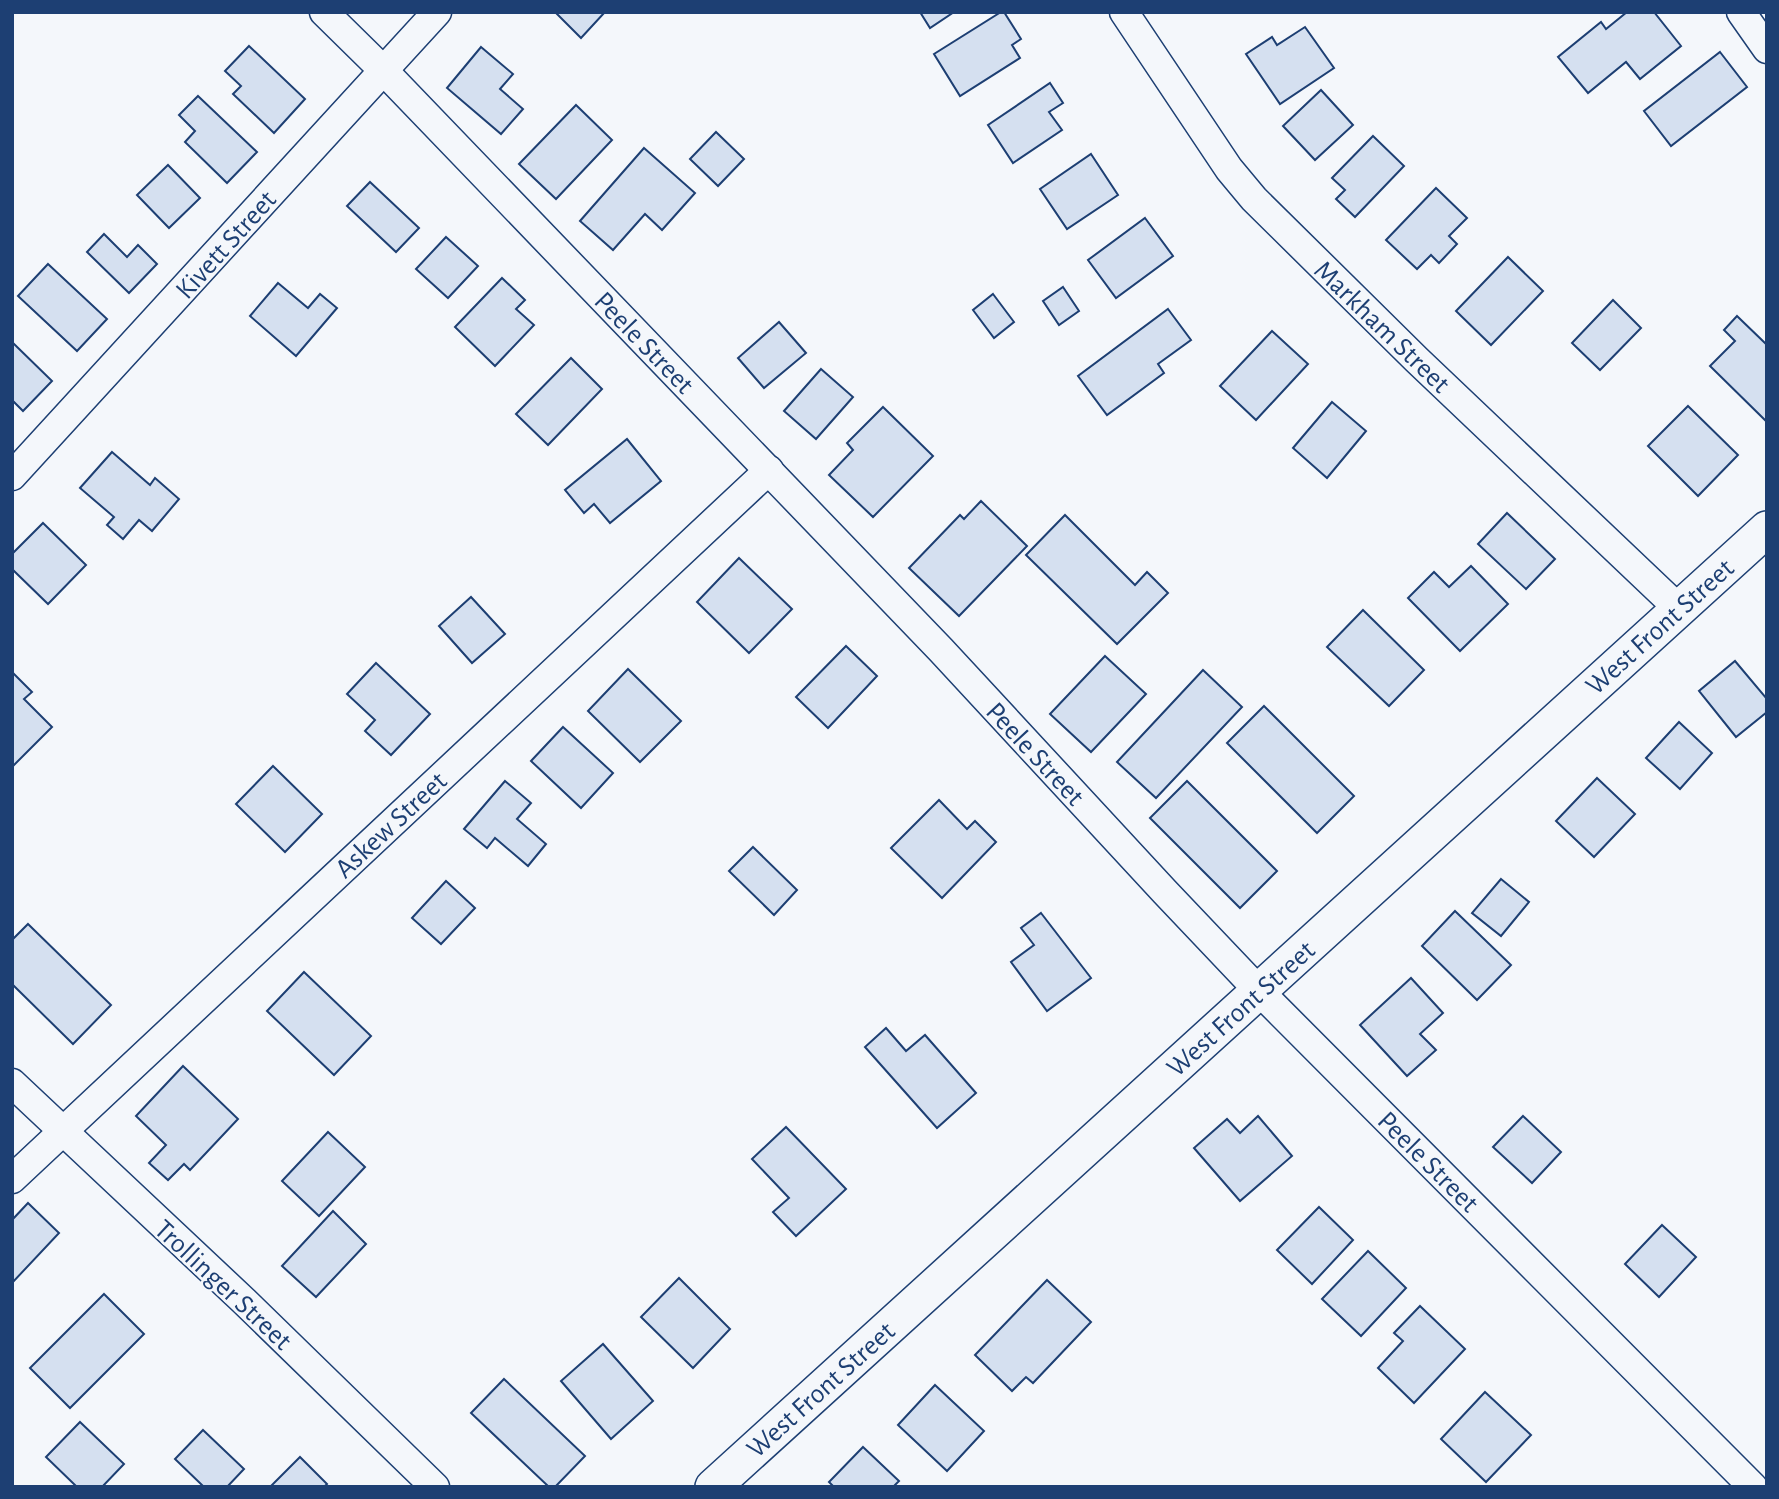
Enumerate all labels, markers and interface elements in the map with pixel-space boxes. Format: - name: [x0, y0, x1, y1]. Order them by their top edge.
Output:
- street label: Kivett Street: [171, 186, 282, 305]
- street label: Markham Street: [1308, 256, 1455, 399]
- street label: Peele Street: [588, 287, 699, 400]
- street label: West Front Street: [1581, 554, 1740, 701]
- street label: Peele Street: [980, 697, 1089, 811]
- street label: Askew Street: [330, 767, 453, 884]
- street label: West Front Street: [1162, 936, 1321, 1083]
- street label: Peele Street: [1372, 1107, 1483, 1218]
- street label: Trollinger Street: [149, 1215, 297, 1356]
- street label: West Front Street: [742, 1317, 901, 1464]

